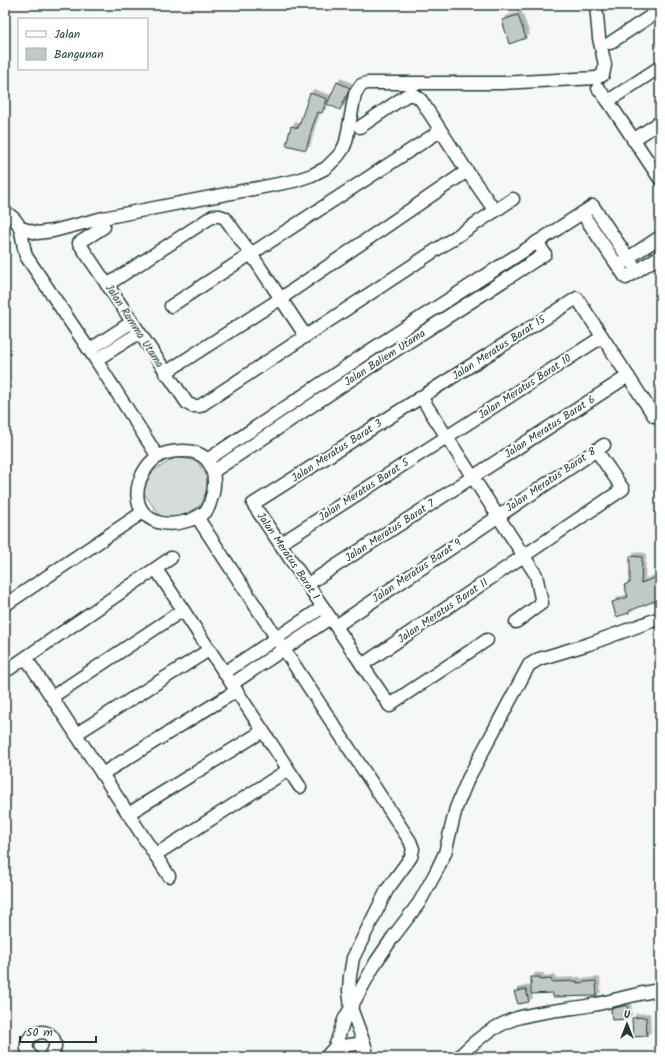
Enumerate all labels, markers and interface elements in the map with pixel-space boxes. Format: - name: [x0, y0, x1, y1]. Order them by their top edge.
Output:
- legend: [18, 18, 148, 70]
- text: Jalan: [54, 25, 80, 44]
- text: Bangunan: [54, 45, 104, 64]
- street label: Jalan Ramma Utama: [100, 280, 168, 372]
- street label: Jalan Meratus Barat 15: [449, 310, 550, 385]
- street label: Jalan Baliem Utama: [341, 325, 429, 391]
- street label: Jalan Meratus Barat 10: [475, 350, 576, 424]
- street label: Jalan Meratus Barat 6: [501, 391, 599, 463]
- street label: Jalan Meratus Barat 3: [288, 415, 386, 487]
- street label: Jalan Meratus Barat 8: [502, 443, 600, 517]
- street label: Jalan Meratus Barat 5: [315, 453, 414, 526]
- street label: Jalan Meratus Barat 7: [341, 495, 439, 567]
- street label: Jalan Meratus Barat 1: [252, 508, 324, 604]
- street label: Jalan Meratus Barat 9: [369, 534, 466, 608]
- street label: Jalan Meratus Barat 11: [394, 574, 492, 648]
- north arrow: [607, 1004, 647, 1044]
- text: U: [624, 1006, 631, 1024]
- scale bar: [20, 1018, 96, 1044]
- text: 50 m: [26, 1023, 53, 1042]

